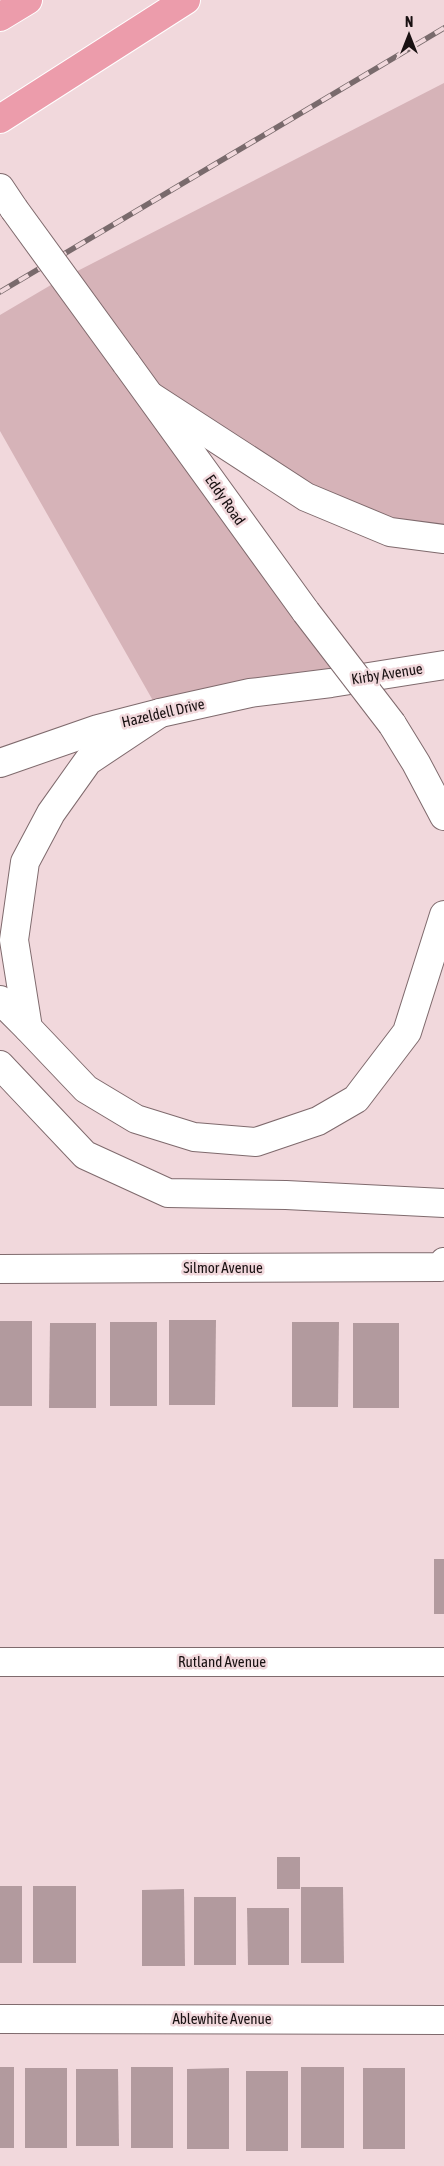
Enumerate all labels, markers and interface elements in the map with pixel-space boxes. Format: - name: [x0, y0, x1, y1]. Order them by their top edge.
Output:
- north arrow: [384, 10, 434, 60]
- text: N: [405, 14, 413, 30]
- street label: Eddy Road: [202, 471, 249, 528]
- street label: Kirby Avenue: [350, 659, 424, 688]
- street label: Hazeldell Drive: [120, 695, 206, 730]
- street label: Silmor Avenue: [183, 1259, 263, 1276]
- street label: Rutland Avenue: [178, 1653, 266, 1670]
- street label: Ablewhite Avenue: [172, 2010, 272, 2027]

